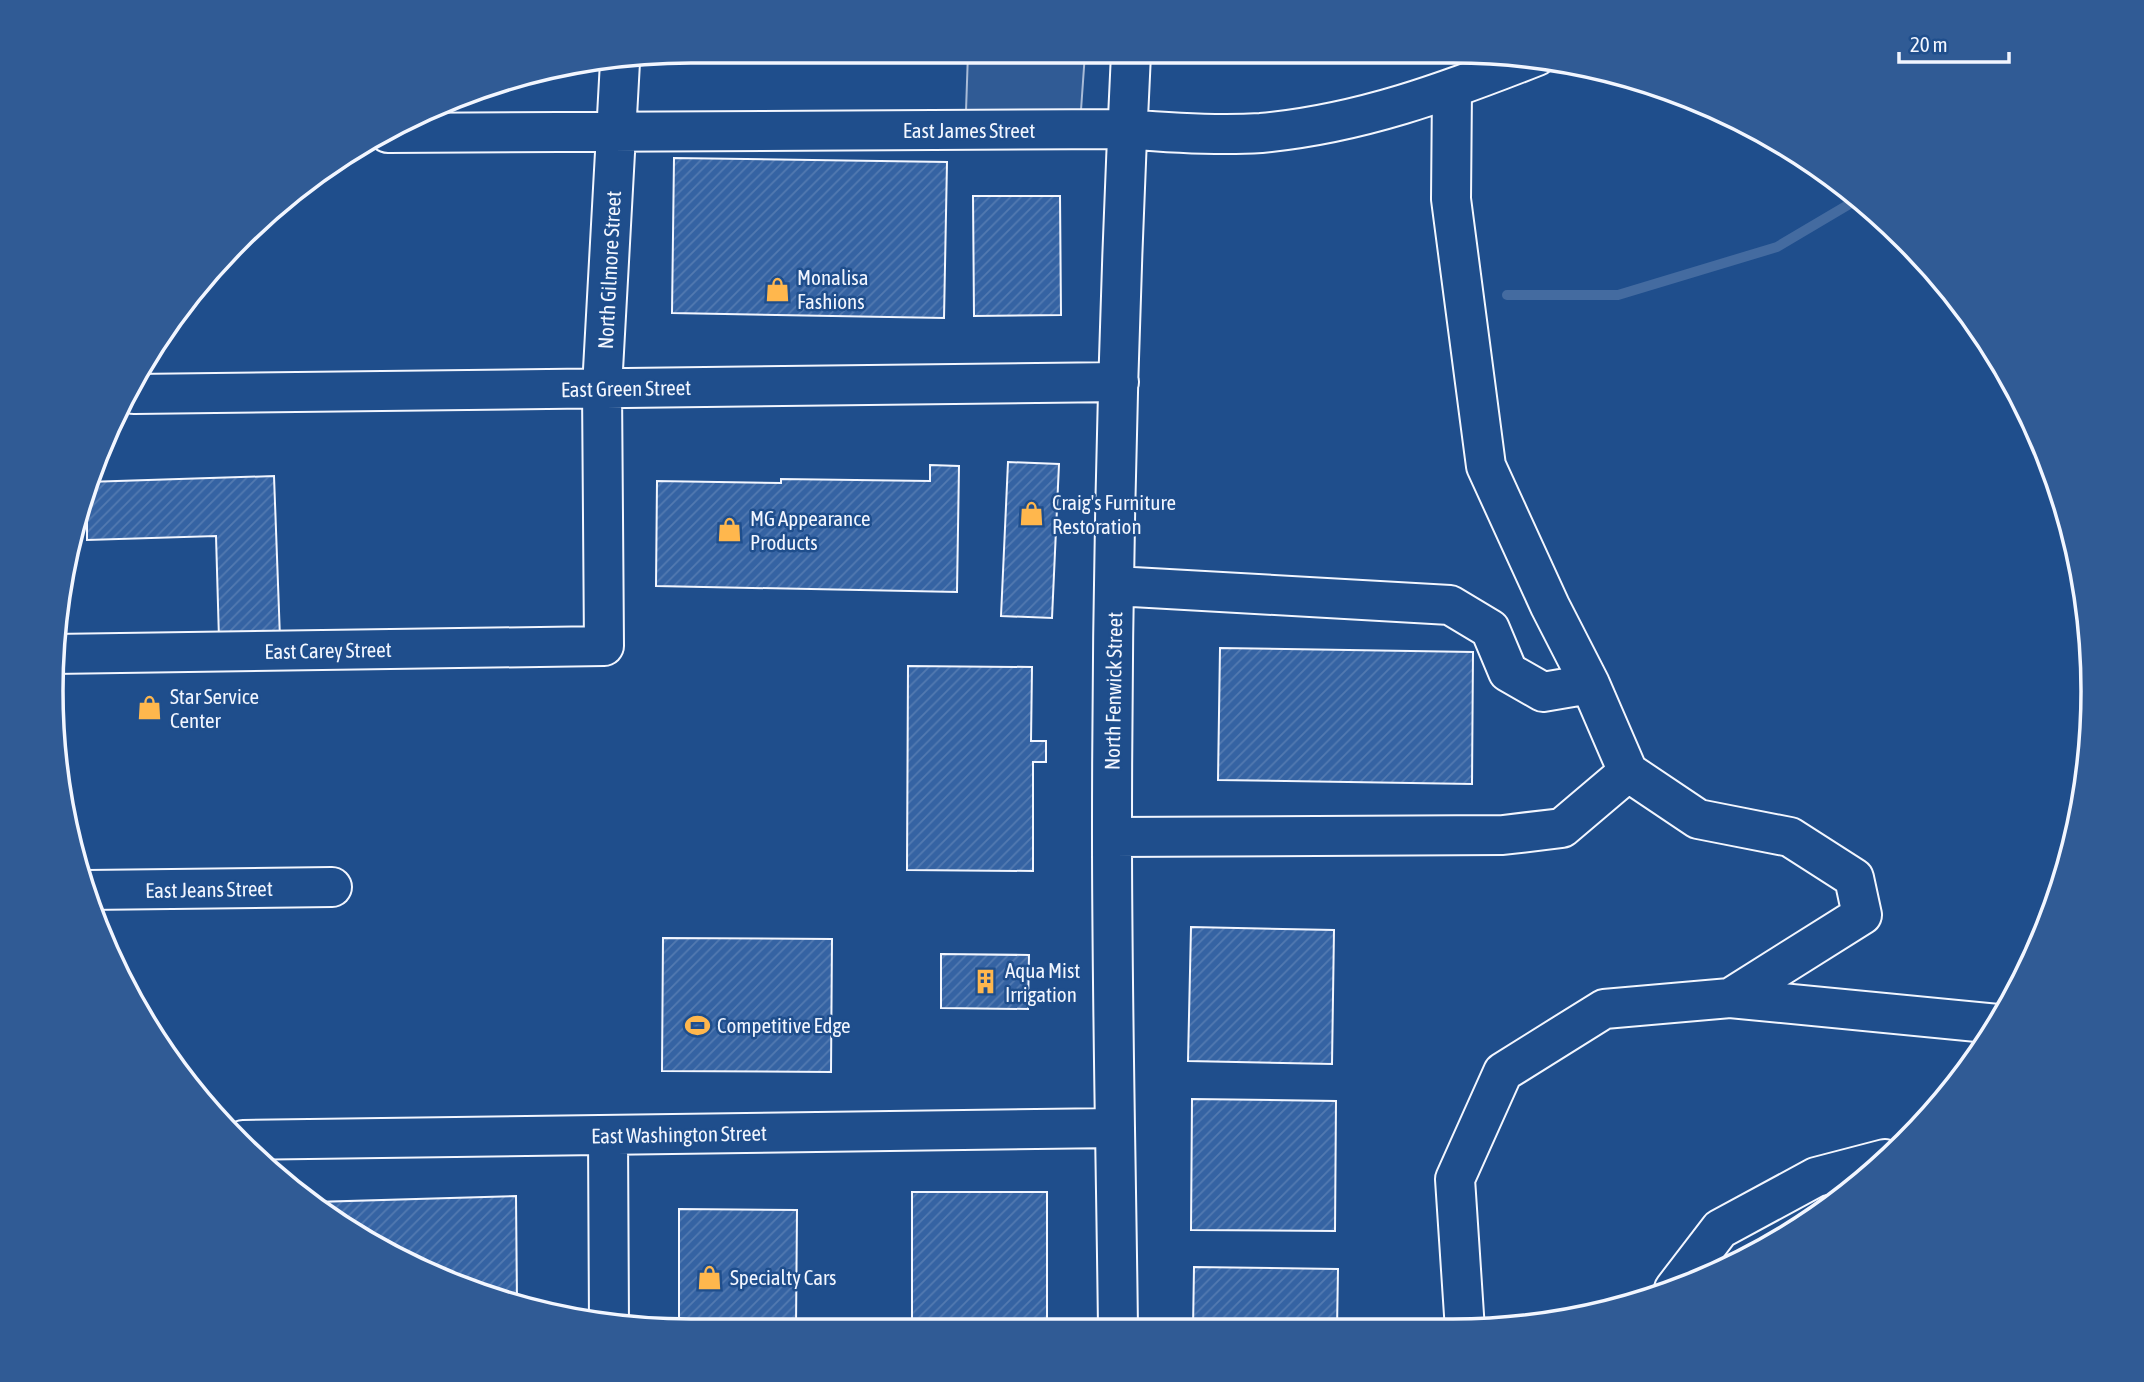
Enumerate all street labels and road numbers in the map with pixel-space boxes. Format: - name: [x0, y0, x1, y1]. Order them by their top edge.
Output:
- street label: East James Street: [903, 118, 1035, 142]
- street label: North Gilmore Street: [593, 190, 625, 350]
- street label: East Green Street: [561, 375, 691, 401]
- street label: North Fenwick Street: [1100, 612, 1126, 770]
- street label: East Carey Street: [264, 637, 392, 663]
- street label: East Jeans Street: [145, 876, 273, 902]
- street label: East Washington Street: [591, 1120, 767, 1148]

